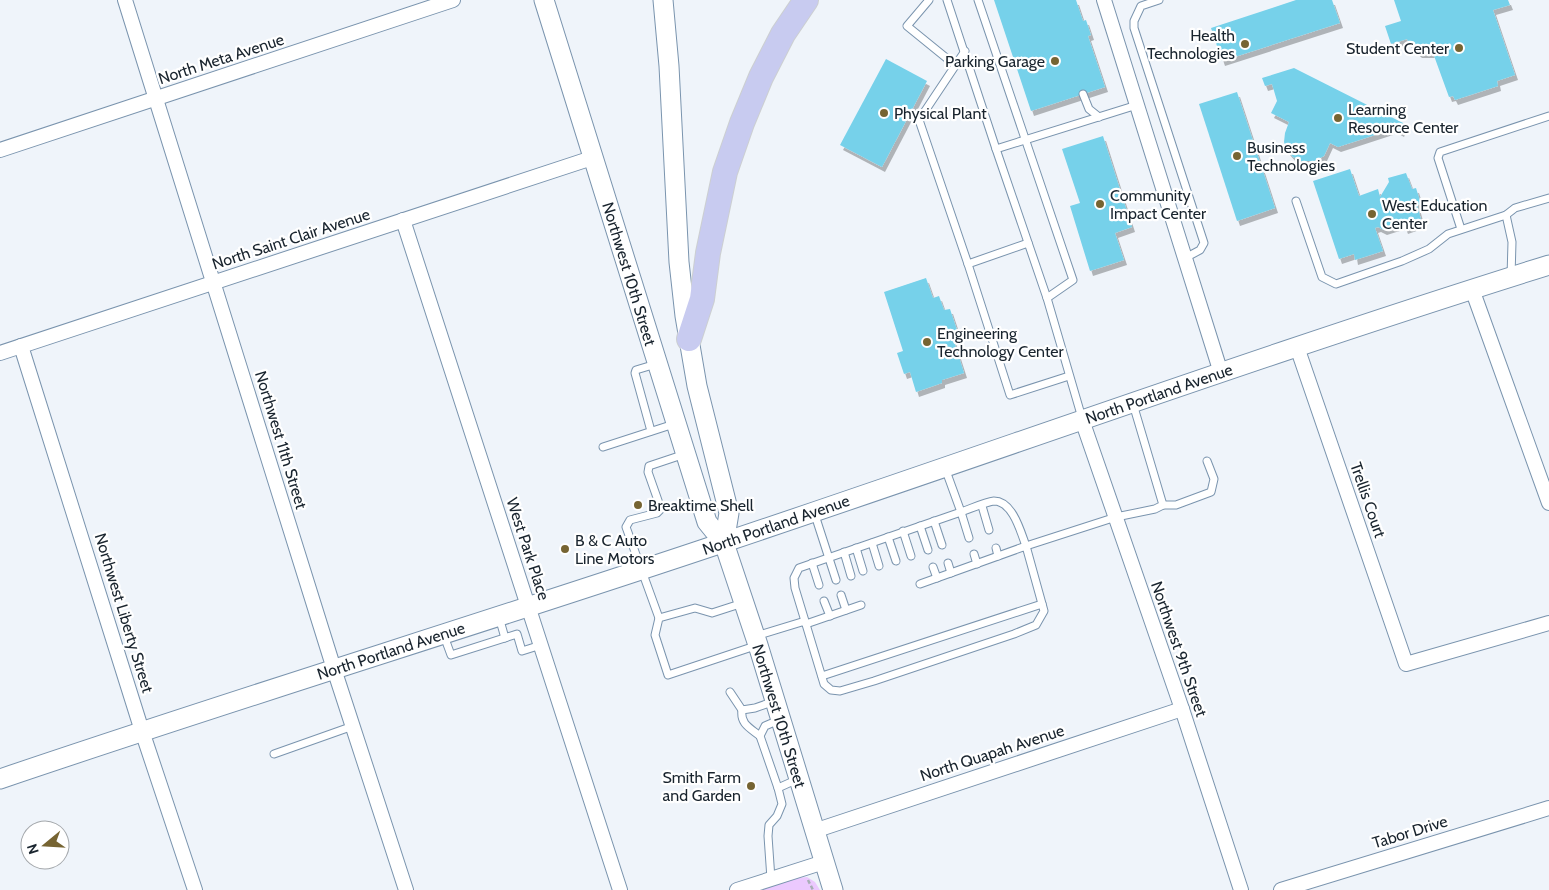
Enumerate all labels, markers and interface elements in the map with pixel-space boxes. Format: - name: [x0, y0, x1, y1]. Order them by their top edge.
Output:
- place label: Health Technologies: [1147, 26, 1235, 63]
- street label: North Meta Avenue: [156, 30, 286, 88]
- marker: Health Technologies: [1239, 38, 1251, 50]
- place label: Student Center: [1346, 39, 1450, 58]
- marker: Student Center: [1453, 42, 1465, 54]
- place label: Parking Garage: [945, 52, 1045, 71]
- marker: Parking Garage: [1049, 55, 1061, 67]
- place label: Learning Resource Center: [1348, 100, 1459, 137]
- place label: Physical Plant: [894, 104, 987, 123]
- marker: Physical Plant: [878, 107, 890, 119]
- marker: Learning Resource Center: [1332, 112, 1344, 124]
- place label: Business Technologies: [1247, 138, 1335, 175]
- marker: Business Technologies: [1231, 150, 1243, 162]
- place label: Community Impact Center: [1110, 186, 1207, 223]
- place label: West Education Center: [1382, 196, 1488, 233]
- marker: Community Impact Center: [1094, 198, 1106, 210]
- street label: Northwest 10th Street: [598, 200, 660, 349]
- street label: North Saint Clair Avenue: [210, 204, 372, 274]
- marker: West Education Center: [1366, 208, 1378, 220]
- place label: Engineering Technology Center: [937, 324, 1064, 361]
- marker: Engineering Technology Center: [921, 336, 933, 348]
- street label: North Portland Avenue: [1083, 360, 1235, 428]
- street label: Northwest 11th Street: [251, 369, 311, 512]
- street label: Trellis Court: [1346, 460, 1390, 541]
- street label: North Portland Avenue: [700, 491, 852, 559]
- street label: West Park Place: [502, 495, 554, 603]
- place label: Breaktime Shell: [648, 496, 754, 515]
- marker: Breaktime Shell: [632, 499, 644, 511]
- street label: Northwest Liberty Street: [91, 531, 158, 696]
- place label: B & C Auto Line Motors: [575, 531, 655, 568]
- marker: B & C Auto Line Motors: [559, 543, 571, 555]
- street label: Northwest 9th Street: [1147, 579, 1211, 720]
- street label: North Portland Avenue: [315, 618, 467, 684]
- street label: Northwest 10th Street: [748, 642, 810, 791]
- street label: North Quapah Avenue: [918, 721, 1066, 785]
- place label: Smith Farm and Garden: [662, 768, 741, 805]
- marker: Smith Farm and Garden: [745, 780, 757, 792]
- street label: Tabor Drive: [1370, 812, 1450, 852]
- north arrow: [20, 820, 70, 870]
- text: N: [23, 842, 43, 857]

